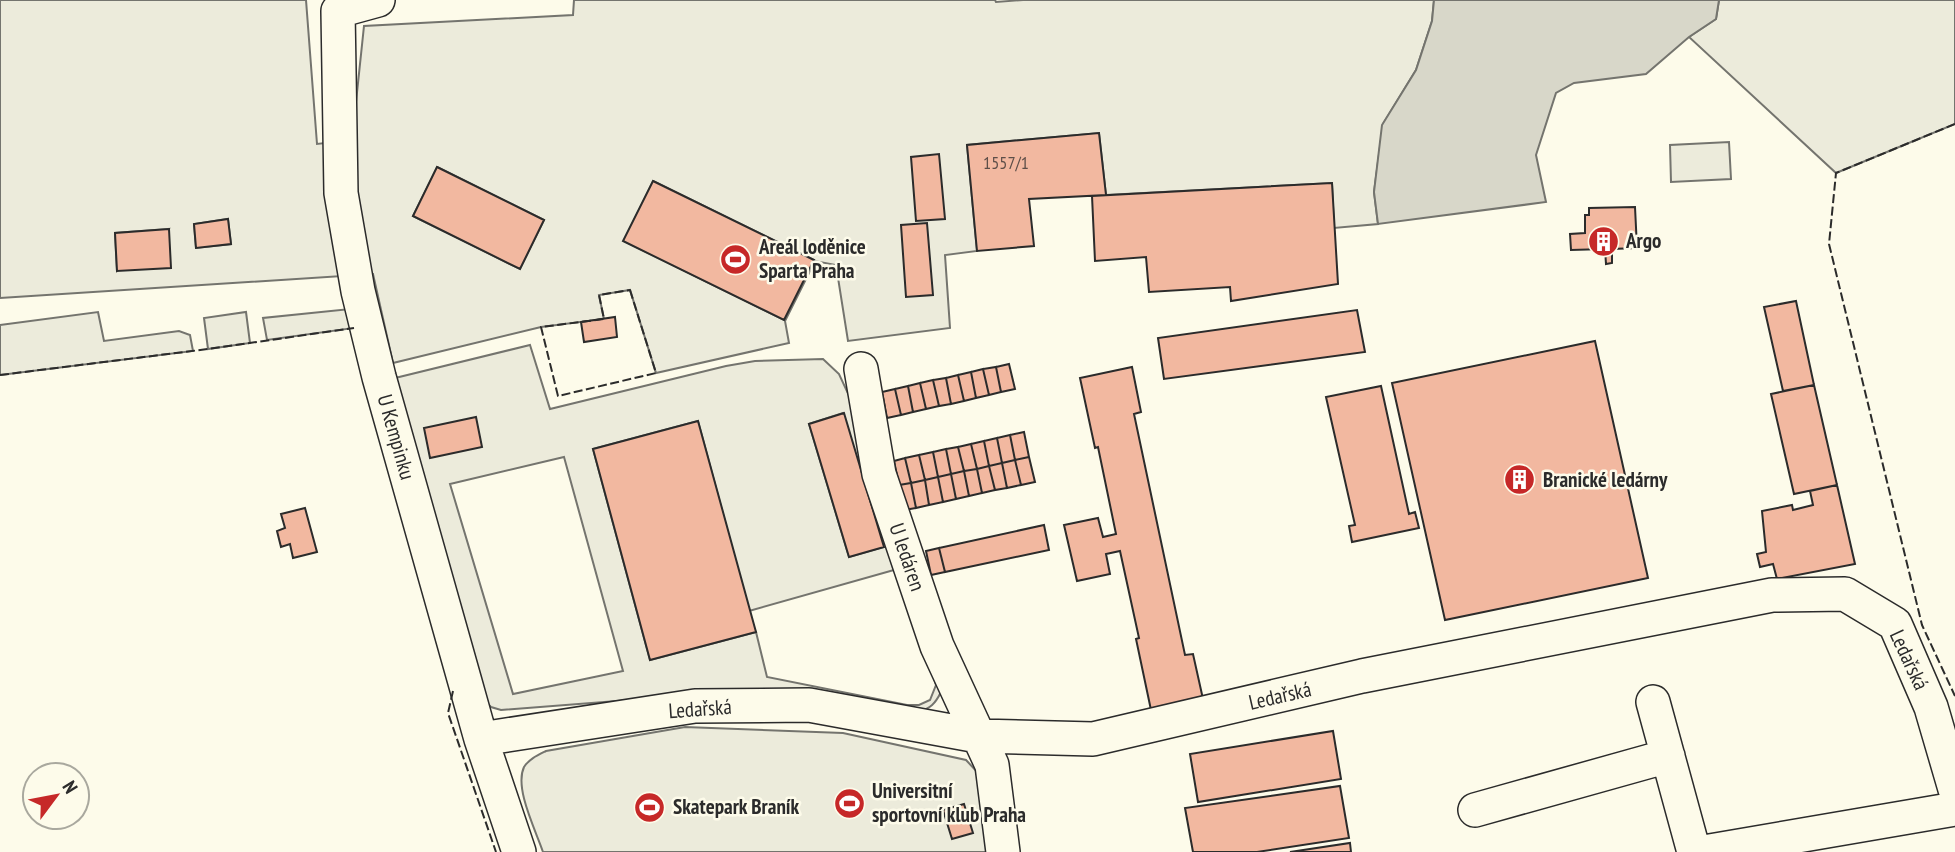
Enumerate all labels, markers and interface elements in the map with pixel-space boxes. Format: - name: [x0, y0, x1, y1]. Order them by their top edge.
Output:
- house number: 1557/1: [983, 151, 1029, 174]
- building icon: Argo: [1586, 224, 1620, 258]
- place label: Argo: [1625, 227, 1661, 254]
- place label: Areál loděnice Sparta Praha: [758, 233, 866, 284]
- sports icon: Areál loděnice Sparta Praha: [719, 242, 753, 276]
- street label: U Kempinku: [371, 391, 422, 483]
- building icon: Branické ledárny: [1503, 463, 1537, 497]
- place label: Branické ledárny: [1543, 466, 1668, 493]
- street label: U ledáren: [883, 519, 932, 594]
- street label: Ledařská: [1884, 625, 1935, 694]
- street label: Ledařská: [1246, 675, 1314, 716]
- street label: Ledařská: [667, 693, 733, 724]
- north arrow: [21, 761, 91, 831]
- text: N: [58, 776, 83, 798]
- place label: Universitní sportovní klub Praha: [872, 777, 1026, 828]
- sports icon: Universitní sportovní klub Praha: [832, 786, 866, 820]
- sports icon: Skatepark Braník: [633, 790, 667, 824]
- place label: Skatepark Braník: [673, 793, 800, 820]

